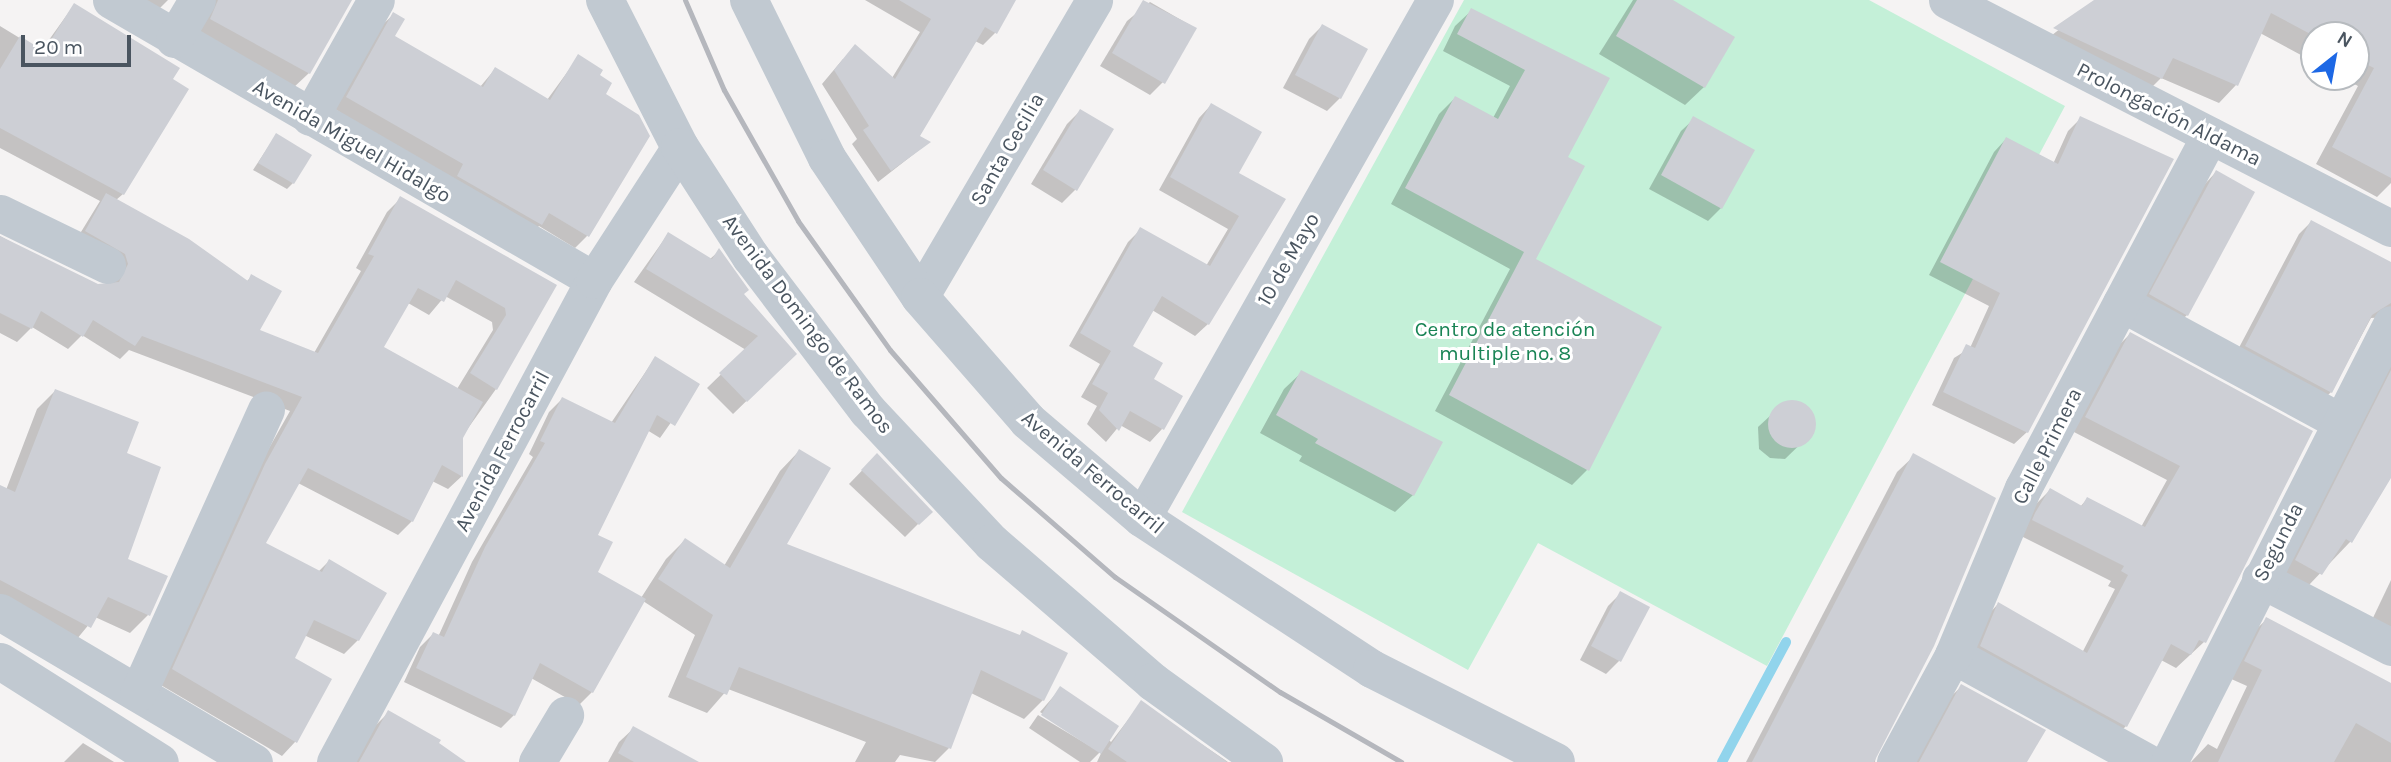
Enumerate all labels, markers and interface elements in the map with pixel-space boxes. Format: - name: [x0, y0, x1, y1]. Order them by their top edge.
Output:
- scale bar: [24, 21, 135, 65]
- north arrow: [2300, 21, 2370, 91]
- text: N: [2333, 27, 2356, 53]
- text: 20 m: [34, 35, 83, 59]
- street label: Prolongación Aldama: [2073, 57, 2265, 171]
- street label: Avenida Miguel Hidalgo: [248, 74, 456, 208]
- street label: Santa Cecilia: [965, 88, 1049, 210]
- street label: 10 de Mayo: [1251, 208, 1325, 310]
- street label: Avenida Domingo de Ramos: [717, 209, 899, 439]
- park label: Centro de atención multiple no. 8: [1415, 316, 1595, 366]
- street label: Avenida Ferrocarril: [449, 366, 555, 536]
- street label: Calle Primera: [2007, 384, 2087, 508]
- street label: Avenida Ferrocarril: [1017, 405, 1169, 539]
- street label: Segunda: [2248, 499, 2308, 585]

